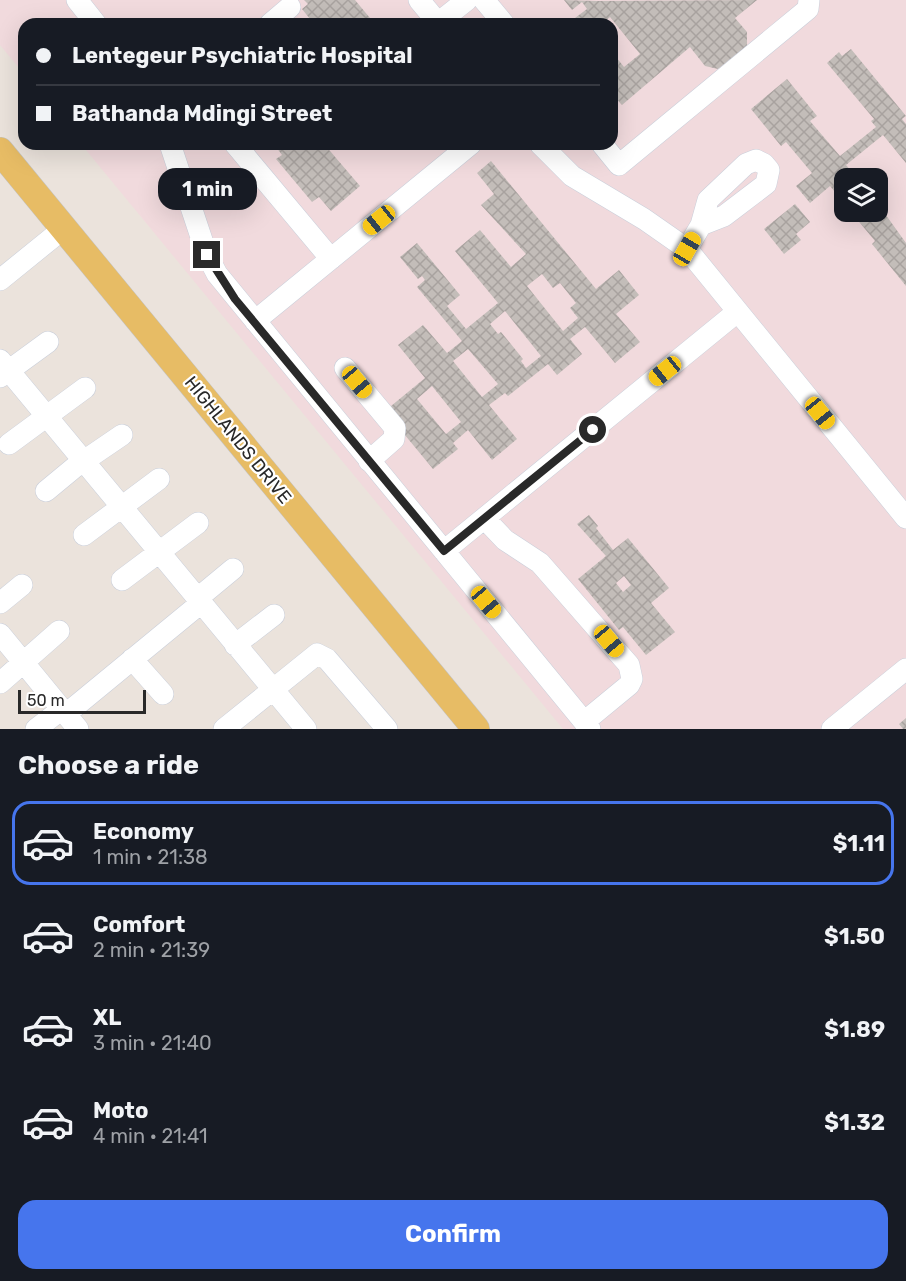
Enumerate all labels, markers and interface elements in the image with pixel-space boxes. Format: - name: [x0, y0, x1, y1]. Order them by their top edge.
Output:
- text: Lentegeur Psychiatric Hospital: [72, 42, 412, 69]
- text: Bathanda Mdingi Street: [72, 100, 332, 127]
- callout: 1 min: [158, 168, 256, 210]
- map controls: [834, 168, 888, 222]
- button: layers: [834, 168, 888, 222]
- text: 1 min: [182, 177, 233, 201]
- car: [359, 202, 399, 238]
- car: [670, 229, 704, 269]
- route end: [193, 241, 220, 268]
- car: [645, 353, 685, 389]
- car: [339, 362, 375, 402]
- street label: HIGHLANDS DRIVE: [180, 372, 296, 508]
- car: [802, 393, 838, 433]
- route start: [579, 416, 606, 443]
- car: [468, 582, 504, 622]
- car: [591, 621, 627, 661]
- scale bar: [18, 687, 146, 714]
- text: 50 m: [27, 691, 65, 710]
- text: Choose a ride: [18, 749, 199, 781]
- icon: car: [21, 816, 75, 870]
- text: Economy: [93, 818, 194, 845]
- text: $1.11: [833, 830, 885, 857]
- text: 1 min · 21:38: [93, 845, 208, 869]
- icon: car: [21, 909, 75, 963]
- text: Comfort: [93, 911, 185, 938]
- text: $1.50: [824, 923, 885, 950]
- text: 2 min · 21:39: [93, 938, 210, 962]
- icon: car: [21, 1002, 75, 1056]
- text: XL: [93, 1004, 121, 1031]
- text: $1.89: [824, 1016, 885, 1043]
- text: 3 min · 21:40: [93, 1031, 212, 1055]
- icon: car: [21, 1095, 75, 1149]
- text: Moto: [93, 1097, 148, 1124]
- text: $1.32: [824, 1109, 885, 1136]
- text: 4 min · 21:41: [93, 1124, 207, 1148]
- button: Confirm: [18, 1200, 888, 1269]

